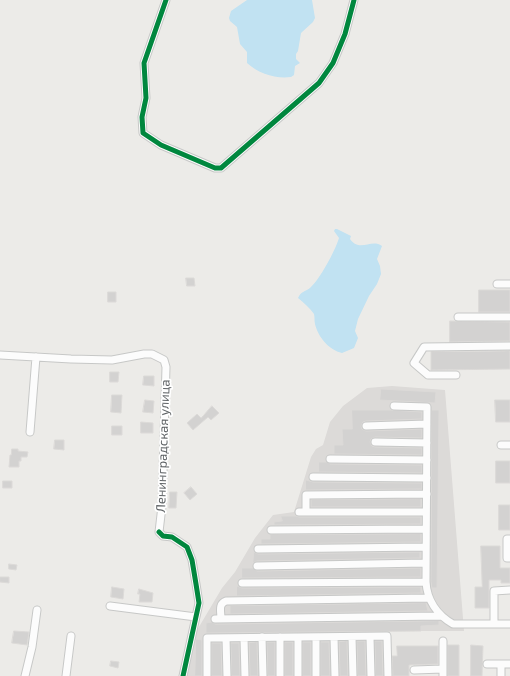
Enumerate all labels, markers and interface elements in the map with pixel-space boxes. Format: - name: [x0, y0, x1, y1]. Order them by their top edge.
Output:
- street label: Ленинградская улица: [153, 379, 173, 513]

